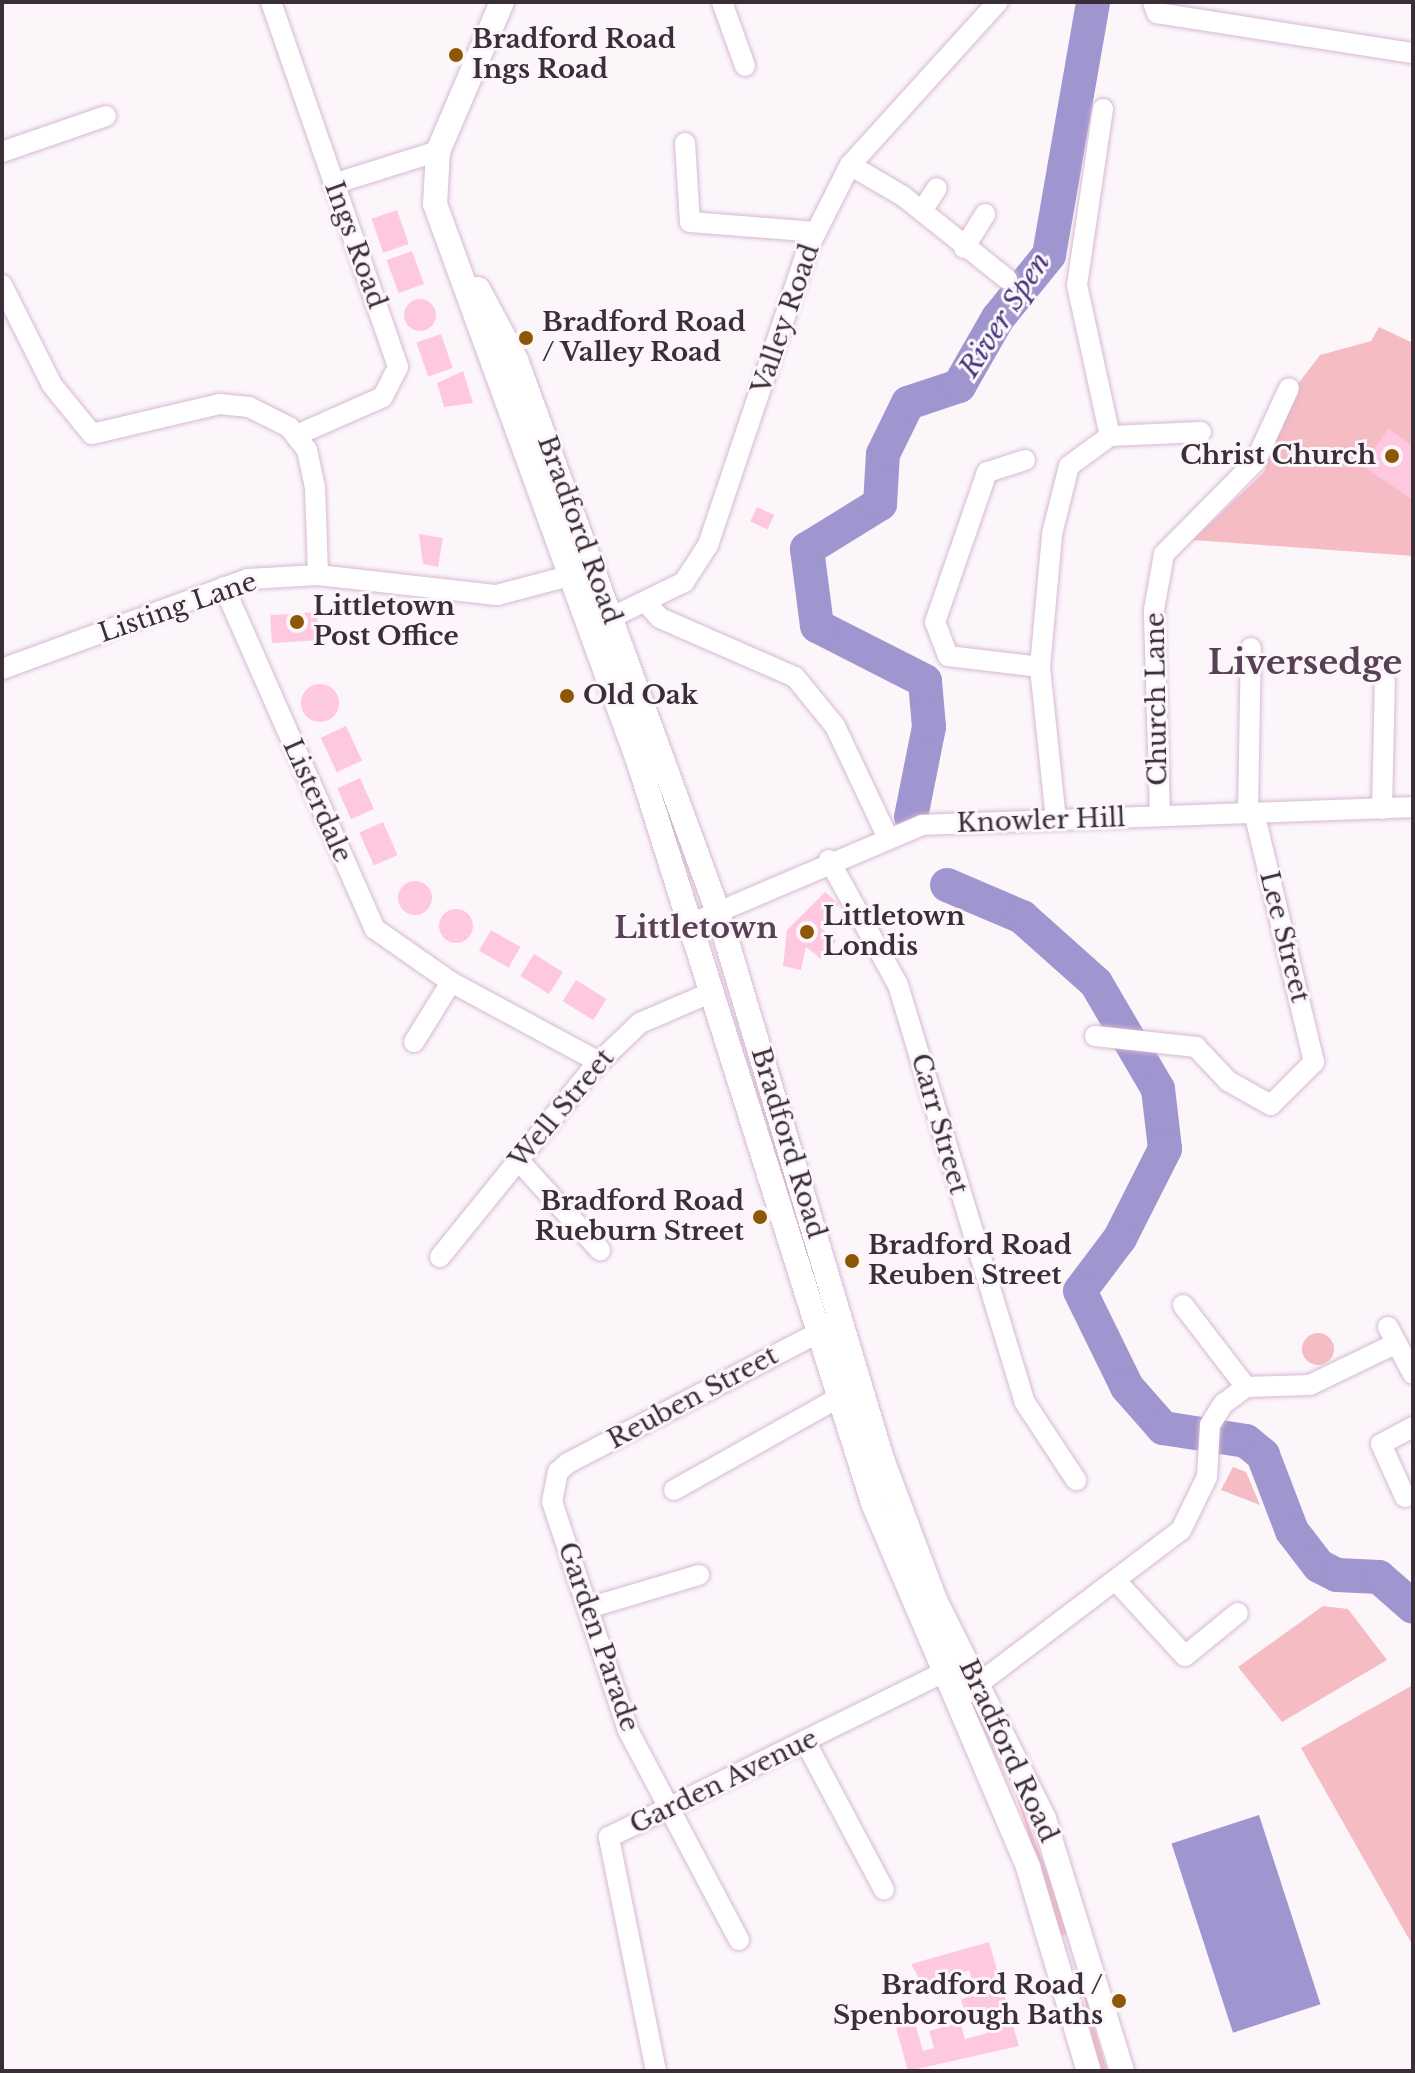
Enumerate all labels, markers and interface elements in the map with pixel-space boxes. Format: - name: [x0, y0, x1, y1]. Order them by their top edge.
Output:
- place label: Bradford Road Ings Road: [472, 24, 676, 86]
- marker: Bradford Road Ings Road: [447, 46, 465, 64]
- street label: Ings Road: [318, 177, 392, 313]
- street label: Valley Road: [746, 240, 826, 398]
- water label: River Spen: [952, 246, 1058, 384]
- place label: Bradford Road / Valley Road: [542, 307, 746, 368]
- marker: Bradford Road / Valley Road: [517, 329, 535, 347]
- street label: Bradford Road: [530, 432, 628, 628]
- place label: Christ Church: [1180, 440, 1376, 472]
- marker: Christ Church: [1383, 447, 1401, 465]
- street label: Listing Lane: [95, 566, 261, 650]
- place label: Littletown Post Office: [313, 591, 459, 652]
- street label: Church Lane: [1140, 612, 1174, 786]
- marker: Littletown Post Office: [288, 613, 306, 631]
- district label: Liversedge: [1208, 643, 1402, 683]
- place label: Old Oak: [583, 680, 698, 712]
- marker: Old Oak: [558, 687, 576, 705]
- street label: Listerdale: [276, 734, 358, 868]
- street label: Knowler Hill: [956, 802, 1126, 840]
- street label: Lee Street: [1253, 868, 1315, 1006]
- place label: Littletown Londis: [823, 901, 965, 962]
- district label: Littletown: [614, 910, 778, 946]
- marker: Littletown Londis: [798, 923, 816, 941]
- street label: Well Street: [503, 1043, 621, 1175]
- street label: Bradford Road: [744, 1044, 832, 1242]
- street label: Carr Street: [904, 1050, 974, 1198]
- place label: Bradford Road Rueburn Street: [535, 1186, 744, 1248]
- marker: Bradford Road Rueburn Street: [751, 1208, 769, 1226]
- place label: Bradford Road Reuben Street: [868, 1230, 1072, 1292]
- marker: Bradford Road Reuben Street: [843, 1252, 861, 1270]
- street label: Reuben Street: [603, 1340, 783, 1456]
- street label: Garden Parade: [551, 1538, 645, 1736]
- street label: Bradford Road: [952, 1655, 1064, 1847]
- street label: Garden Avenue: [625, 1723, 823, 1841]
- place label: Bradford Road / Spenborough Baths: [833, 1970, 1103, 2032]
- marker: Bradford Road / Spenborough Baths: [1110, 1992, 1128, 2010]

